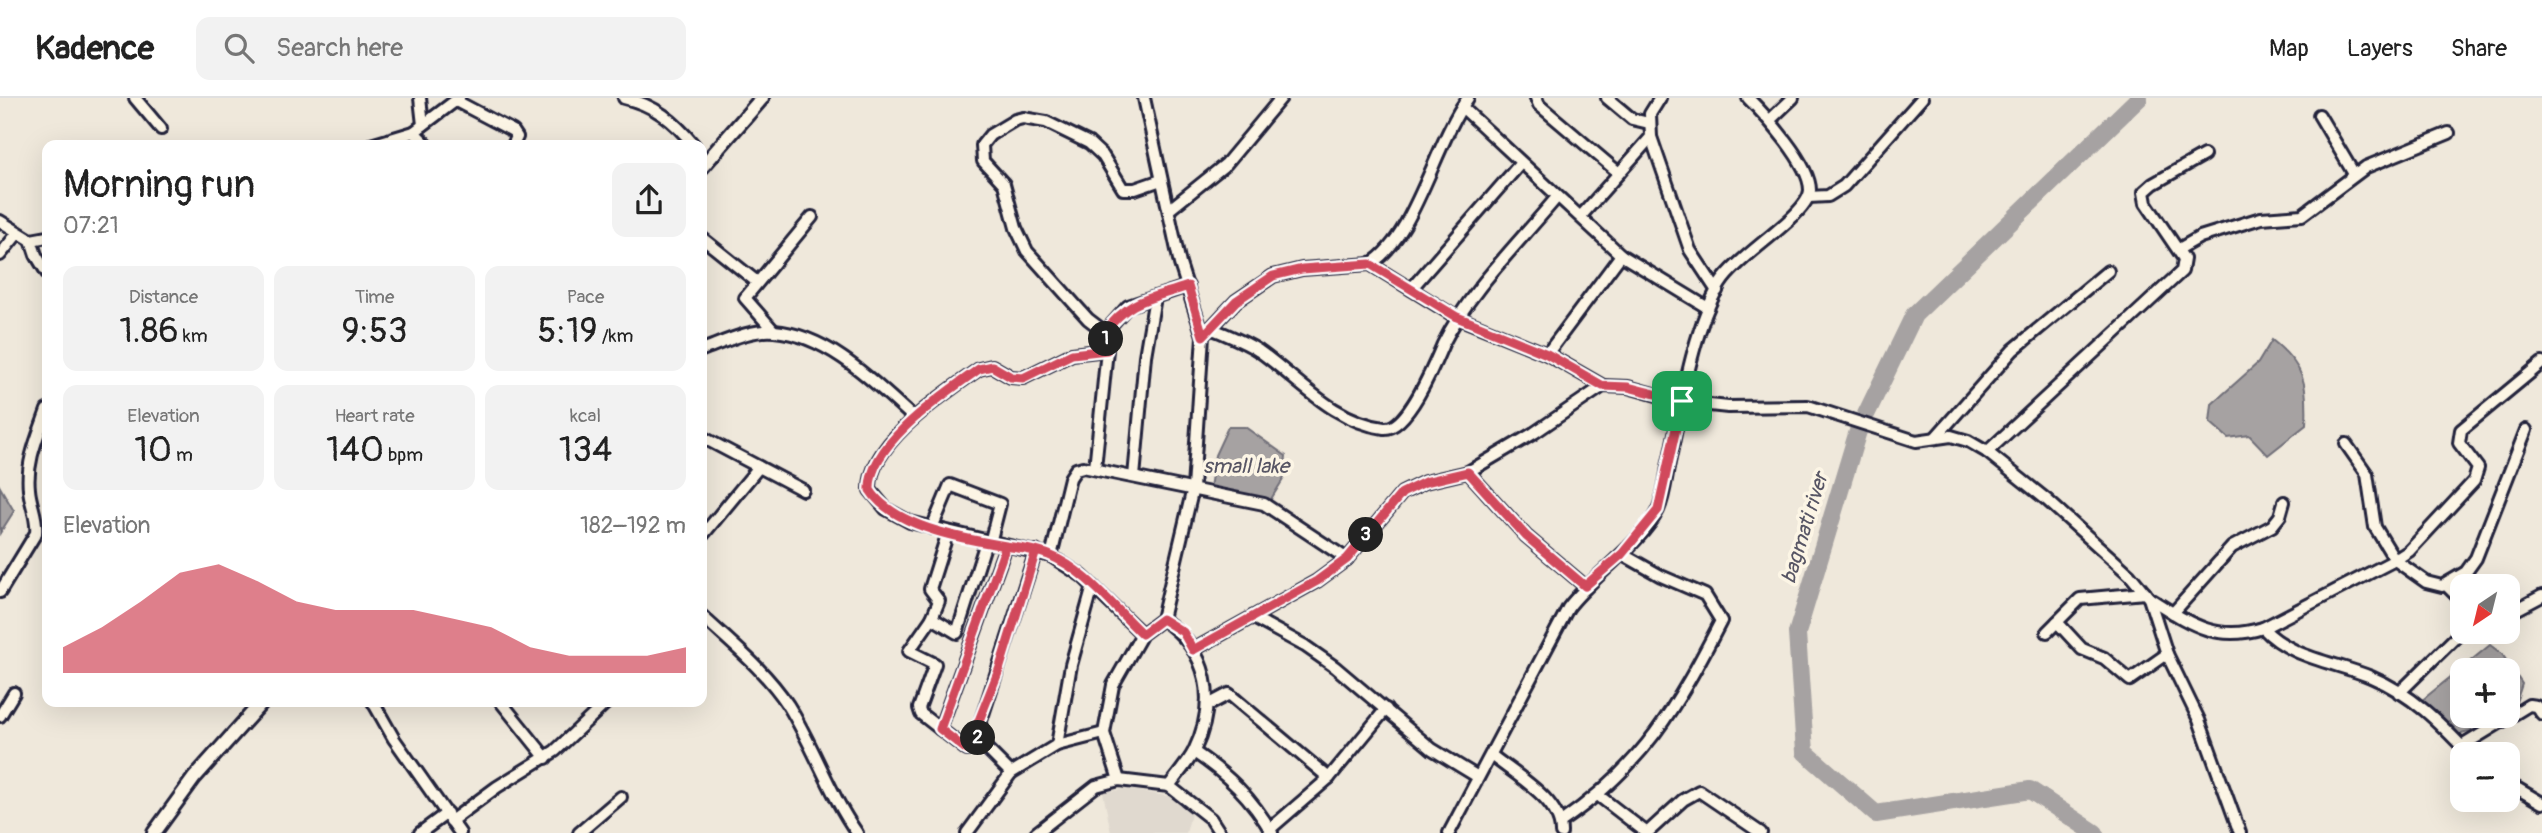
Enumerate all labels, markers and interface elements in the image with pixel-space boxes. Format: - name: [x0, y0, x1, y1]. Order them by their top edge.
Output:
- search box: [196, 17, 686, 80]
- text: Kadence: [35, 28, 154, 69]
- icon: search: [220, 29, 258, 67]
- text: Search here: [276, 32, 403, 64]
- text: Map: [2269, 34, 2309, 63]
- text: Layers: [2347, 34, 2413, 63]
- text: Share: [2451, 34, 2507, 63]
- text: Morning run: [63, 161, 255, 209]
- button: share: [612, 163, 686, 237]
- text: 07:21: [63, 211, 119, 240]
- text: Distance: [129, 285, 198, 309]
- text: Time: [355, 285, 394, 309]
- text: Pace: [567, 285, 604, 309]
- text: 1.86: [119, 309, 179, 353]
- text: 9:53: [342, 309, 407, 353]
- text: 5:19: [538, 309, 598, 353]
- pin: 1: [1088, 322, 1124, 356]
- text: km: [179, 324, 208, 348]
- text: /km: [598, 324, 633, 348]
- text: 1: [1102, 326, 1109, 350]
- pin: [1652, 371, 1712, 431]
- icon: arrive: [1663, 382, 1701, 420]
- text: Elevation: [127, 404, 200, 428]
- text: Heart rate: [334, 404, 415, 428]
- text: kcal: [570, 404, 601, 428]
- text: 10: [134, 428, 172, 472]
- text: 140: [326, 428, 384, 472]
- text: 134: [559, 428, 612, 472]
- text: m: [172, 443, 193, 467]
- text: bpm: [384, 443, 423, 467]
- water label: small lake: [1203, 453, 1292, 480]
- water label: bagmati river: [1775, 467, 1835, 587]
- text: Elevation: [63, 511, 151, 540]
- text: 182–192 m: [580, 511, 686, 540]
- pin: 3: [1348, 518, 1384, 552]
- text: 3: [1360, 522, 1371, 546]
- north arrow: [2450, 574, 2520, 644]
- map controls: [2450, 574, 2520, 812]
- button: +: [2450, 658, 2520, 728]
- pin: 2: [960, 720, 996, 756]
- text: 2: [972, 725, 983, 749]
- button: −: [2450, 742, 2520, 812]

